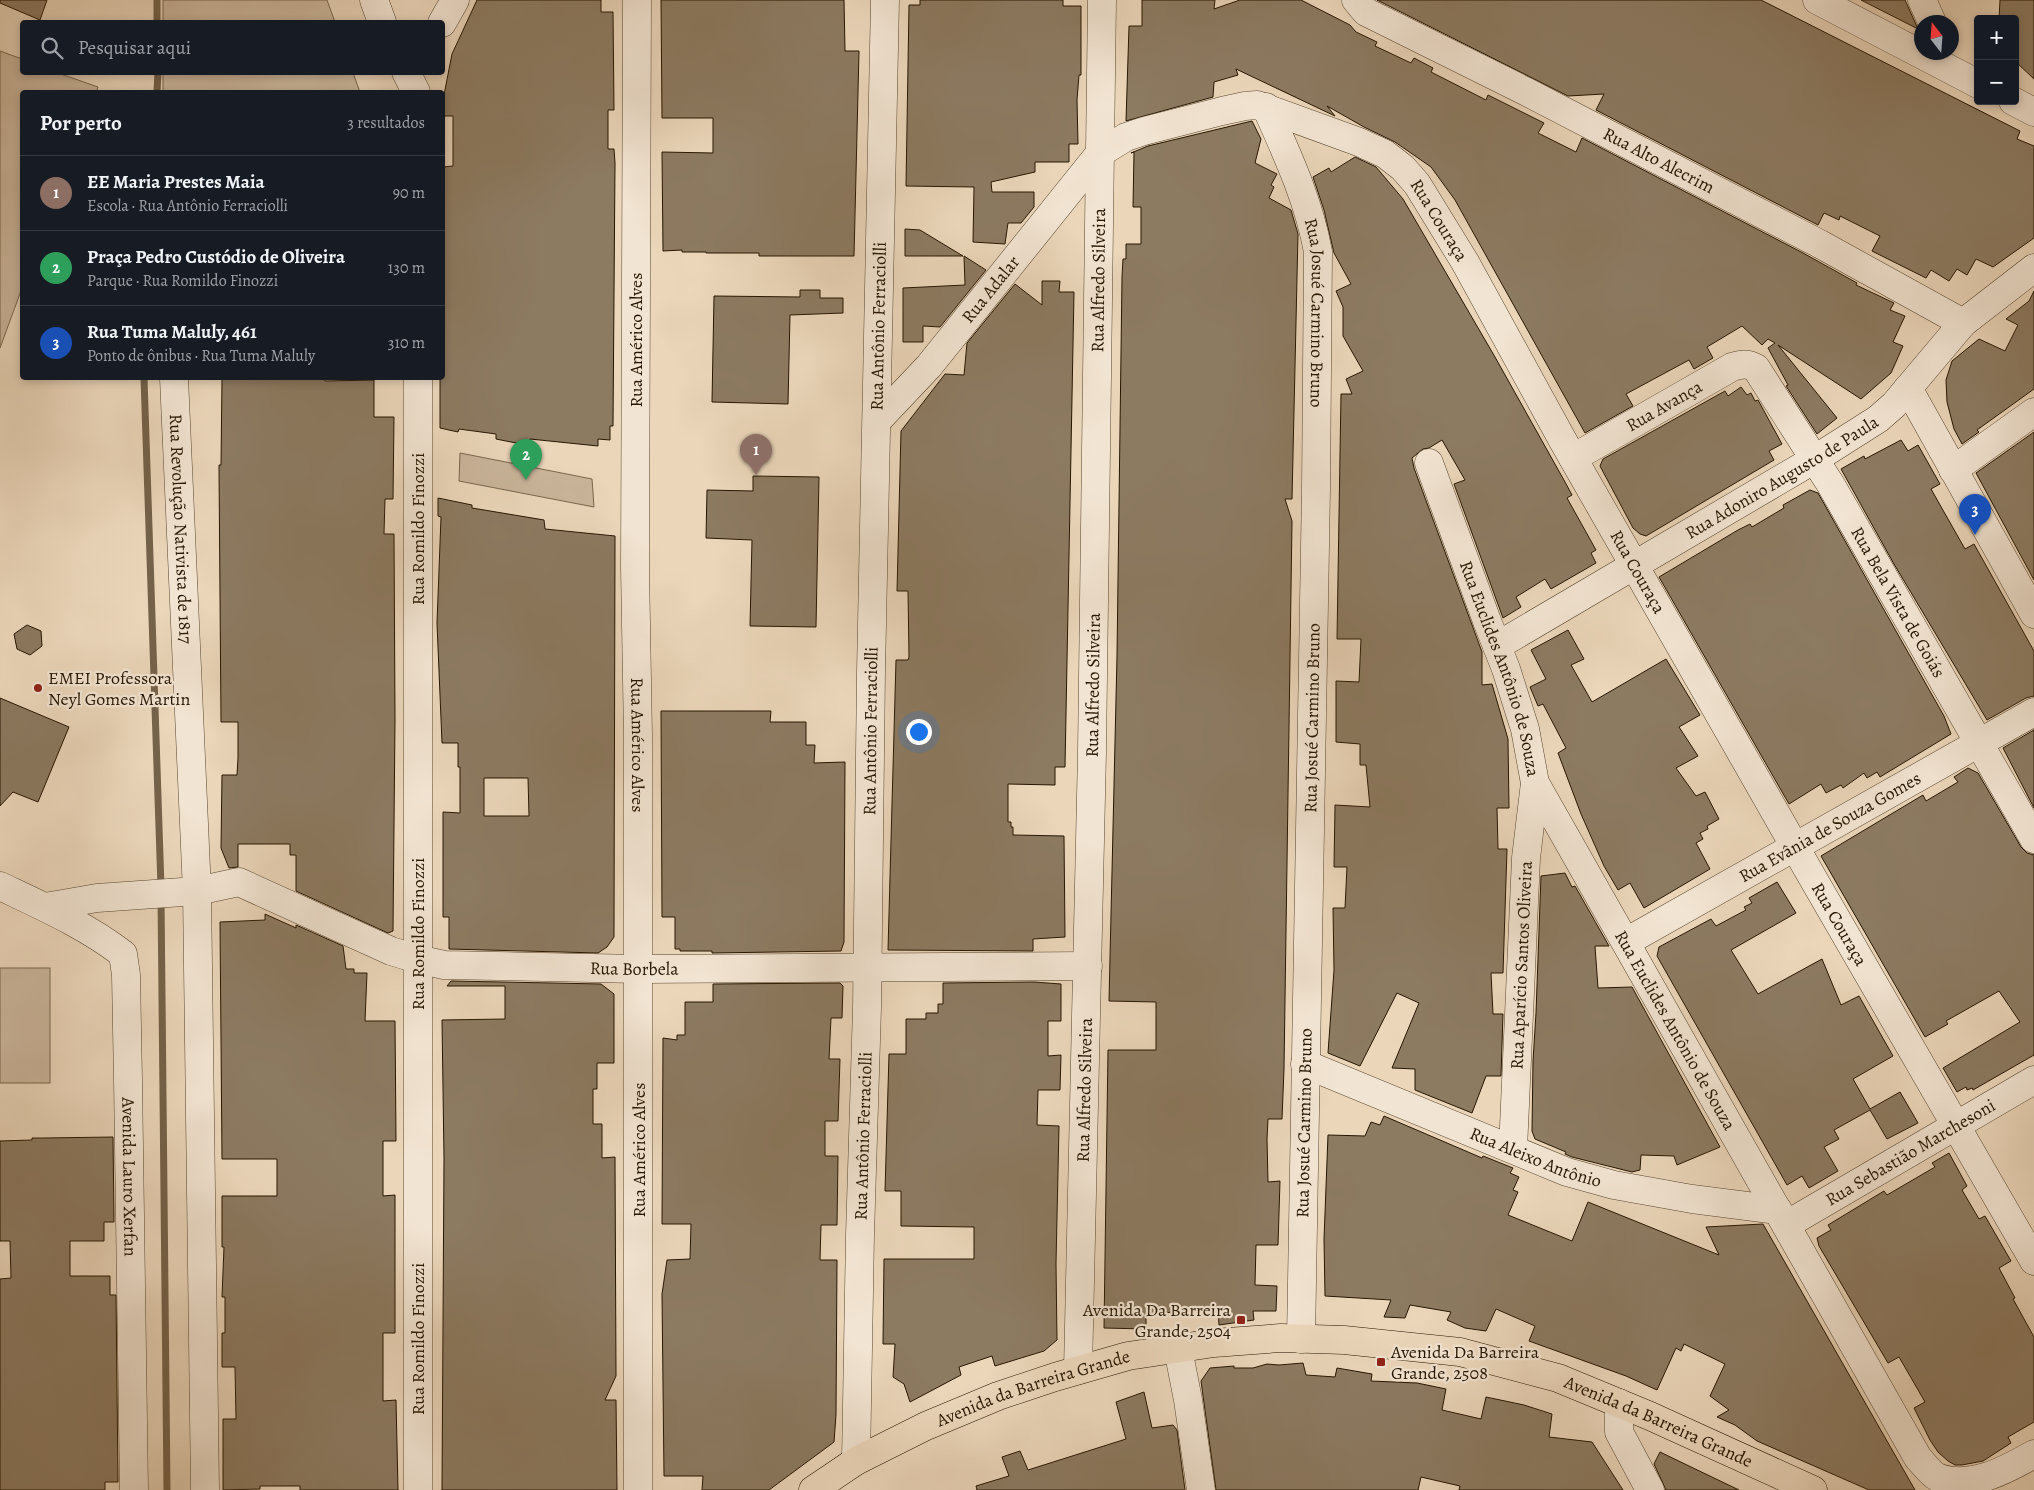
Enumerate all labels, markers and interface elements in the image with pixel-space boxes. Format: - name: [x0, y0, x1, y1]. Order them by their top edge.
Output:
- north arrow: [1914, 15, 1959, 60]
- map controls: [1974, 15, 2019, 105]
- button: +: [1974, 15, 2019, 60]
- search box: [20, 20, 445, 75]
- icon: search: [38, 34, 66, 62]
- text: Pesquisar aqui: [78, 35, 191, 61]
- button: −: [1974, 60, 2019, 105]
- text: Por perto: [40, 109, 122, 137]
- text: 3 resultados: [347, 112, 425, 134]
- street label: Rua Alto Alecrim: [1599, 122, 1719, 199]
- text: EE Maria Prestes Maia: [87, 169, 265, 195]
- street label: Rua Couraça: [1405, 174, 1474, 266]
- text: 1: [53, 182, 59, 204]
- text: 90 m: [393, 182, 425, 204]
- text: Escola · Rua Antônio Ferraciolli: [87, 195, 288, 217]
- street label: Rua Alfredo Silveira: [1085, 207, 1111, 353]
- street label: Rua Josué Carmino Bruno: [1299, 215, 1330, 408]
- street label: Rua Antônio Ferraciolli: [864, 242, 892, 411]
- text: Praça Pedro Custódio de Oliveira: [87, 244, 345, 270]
- street label: Rua Adalar: [956, 250, 1025, 328]
- text: 2: [52, 257, 60, 279]
- text: 130 m: [388, 257, 425, 279]
- text: Parque · Rua Romildo Finozzi: [87, 270, 278, 292]
- street label: Rua Américo Alves: [624, 273, 648, 407]
- text: Rua Tuma Maluly, 461: [87, 319, 257, 345]
- text: 3: [53, 332, 59, 354]
- text: 310 m: [388, 332, 425, 354]
- text: Ponto de ônibus · Rua Tuma Maluly: [87, 345, 315, 367]
- street label: Rua Avança: [1622, 374, 1707, 437]
- street label: Rua Adoniro Augusto de Paula: [1681, 409, 1883, 545]
- street label: Rua Revolução Nativista de 1817: [164, 413, 198, 645]
- pin: 1: [740, 434, 772, 475]
- pin: 2: [510, 439, 542, 480]
- street label: Rua Romildo Finozzi: [406, 453, 430, 605]
- pin: 3: [1959, 494, 1991, 535]
- street label: Rua Bela Vista de Goiás: [1845, 522, 1951, 682]
- street label: Rua Couraça: [1604, 526, 1672, 619]
- street label: Rua Euclides Antônio de Souza: [1454, 557, 1546, 779]
- street label: Rua Alfredo Silveira: [1080, 612, 1106, 758]
- street label: Rua Josué Carmino Bruno: [1298, 623, 1326, 813]
- street label: Rua Antônio Ferraciolli: [857, 647, 884, 816]
- place label: EMEI Professora Neyl Gomes Martin: [48, 666, 190, 711]
- street label: Rua Américo Alves: [625, 677, 650, 812]
- marker: EMEI Professora Neyl Gomes Martin: [32, 682, 44, 694]
- your location: [906, 719, 932, 745]
- street label: Rua Evânia de Souza Gomes: [1734, 766, 1925, 888]
- street label: Rua Romildo Finozzi: [406, 858, 430, 1010]
- street label: Rua Aparício Santos Oliveira: [1505, 860, 1538, 1070]
- street label: Rua Couraça: [1806, 878, 1873, 971]
- street label: Rua Euclides Antônio de Souza: [1609, 926, 1742, 1135]
- street label: Rua Borbela: [590, 956, 679, 981]
- street label: Rua Alfredo Silveira: [1071, 1017, 1098, 1163]
- street label: Rua Josué Carmino Bruno: [1290, 1028, 1318, 1218]
- street label: Rua Antônio Ferraciolli: [848, 1051, 878, 1221]
- street label: Rua Américo Alves: [627, 1083, 651, 1217]
- street label: Rua Sebastião Marchesoni: [1821, 1093, 2000, 1211]
- street label: Avenida Lauro Xerfan: [116, 1096, 143, 1257]
- street label: Rua Aleixo Antônio: [1466, 1121, 1604, 1193]
- street label: Rua Romildo Finozzi: [406, 1263, 430, 1415]
- place label: Avenida Da Barreira Grande, 2504: [1082, 1298, 1232, 1343]
- marker: Avenida Da Barreira Grande, 2504: [1235, 1314, 1247, 1326]
- place label: Avenida Da Barreira Grande, 2508: [1390, 1340, 1540, 1385]
- street label: Avenida da Barreira Grande: [932, 1344, 1133, 1433]
- marker: Avenida Da Barreira Grande, 2508: [1375, 1356, 1387, 1368]
- street label: Avenida da Barreira Grande: [1560, 1370, 1757, 1473]

